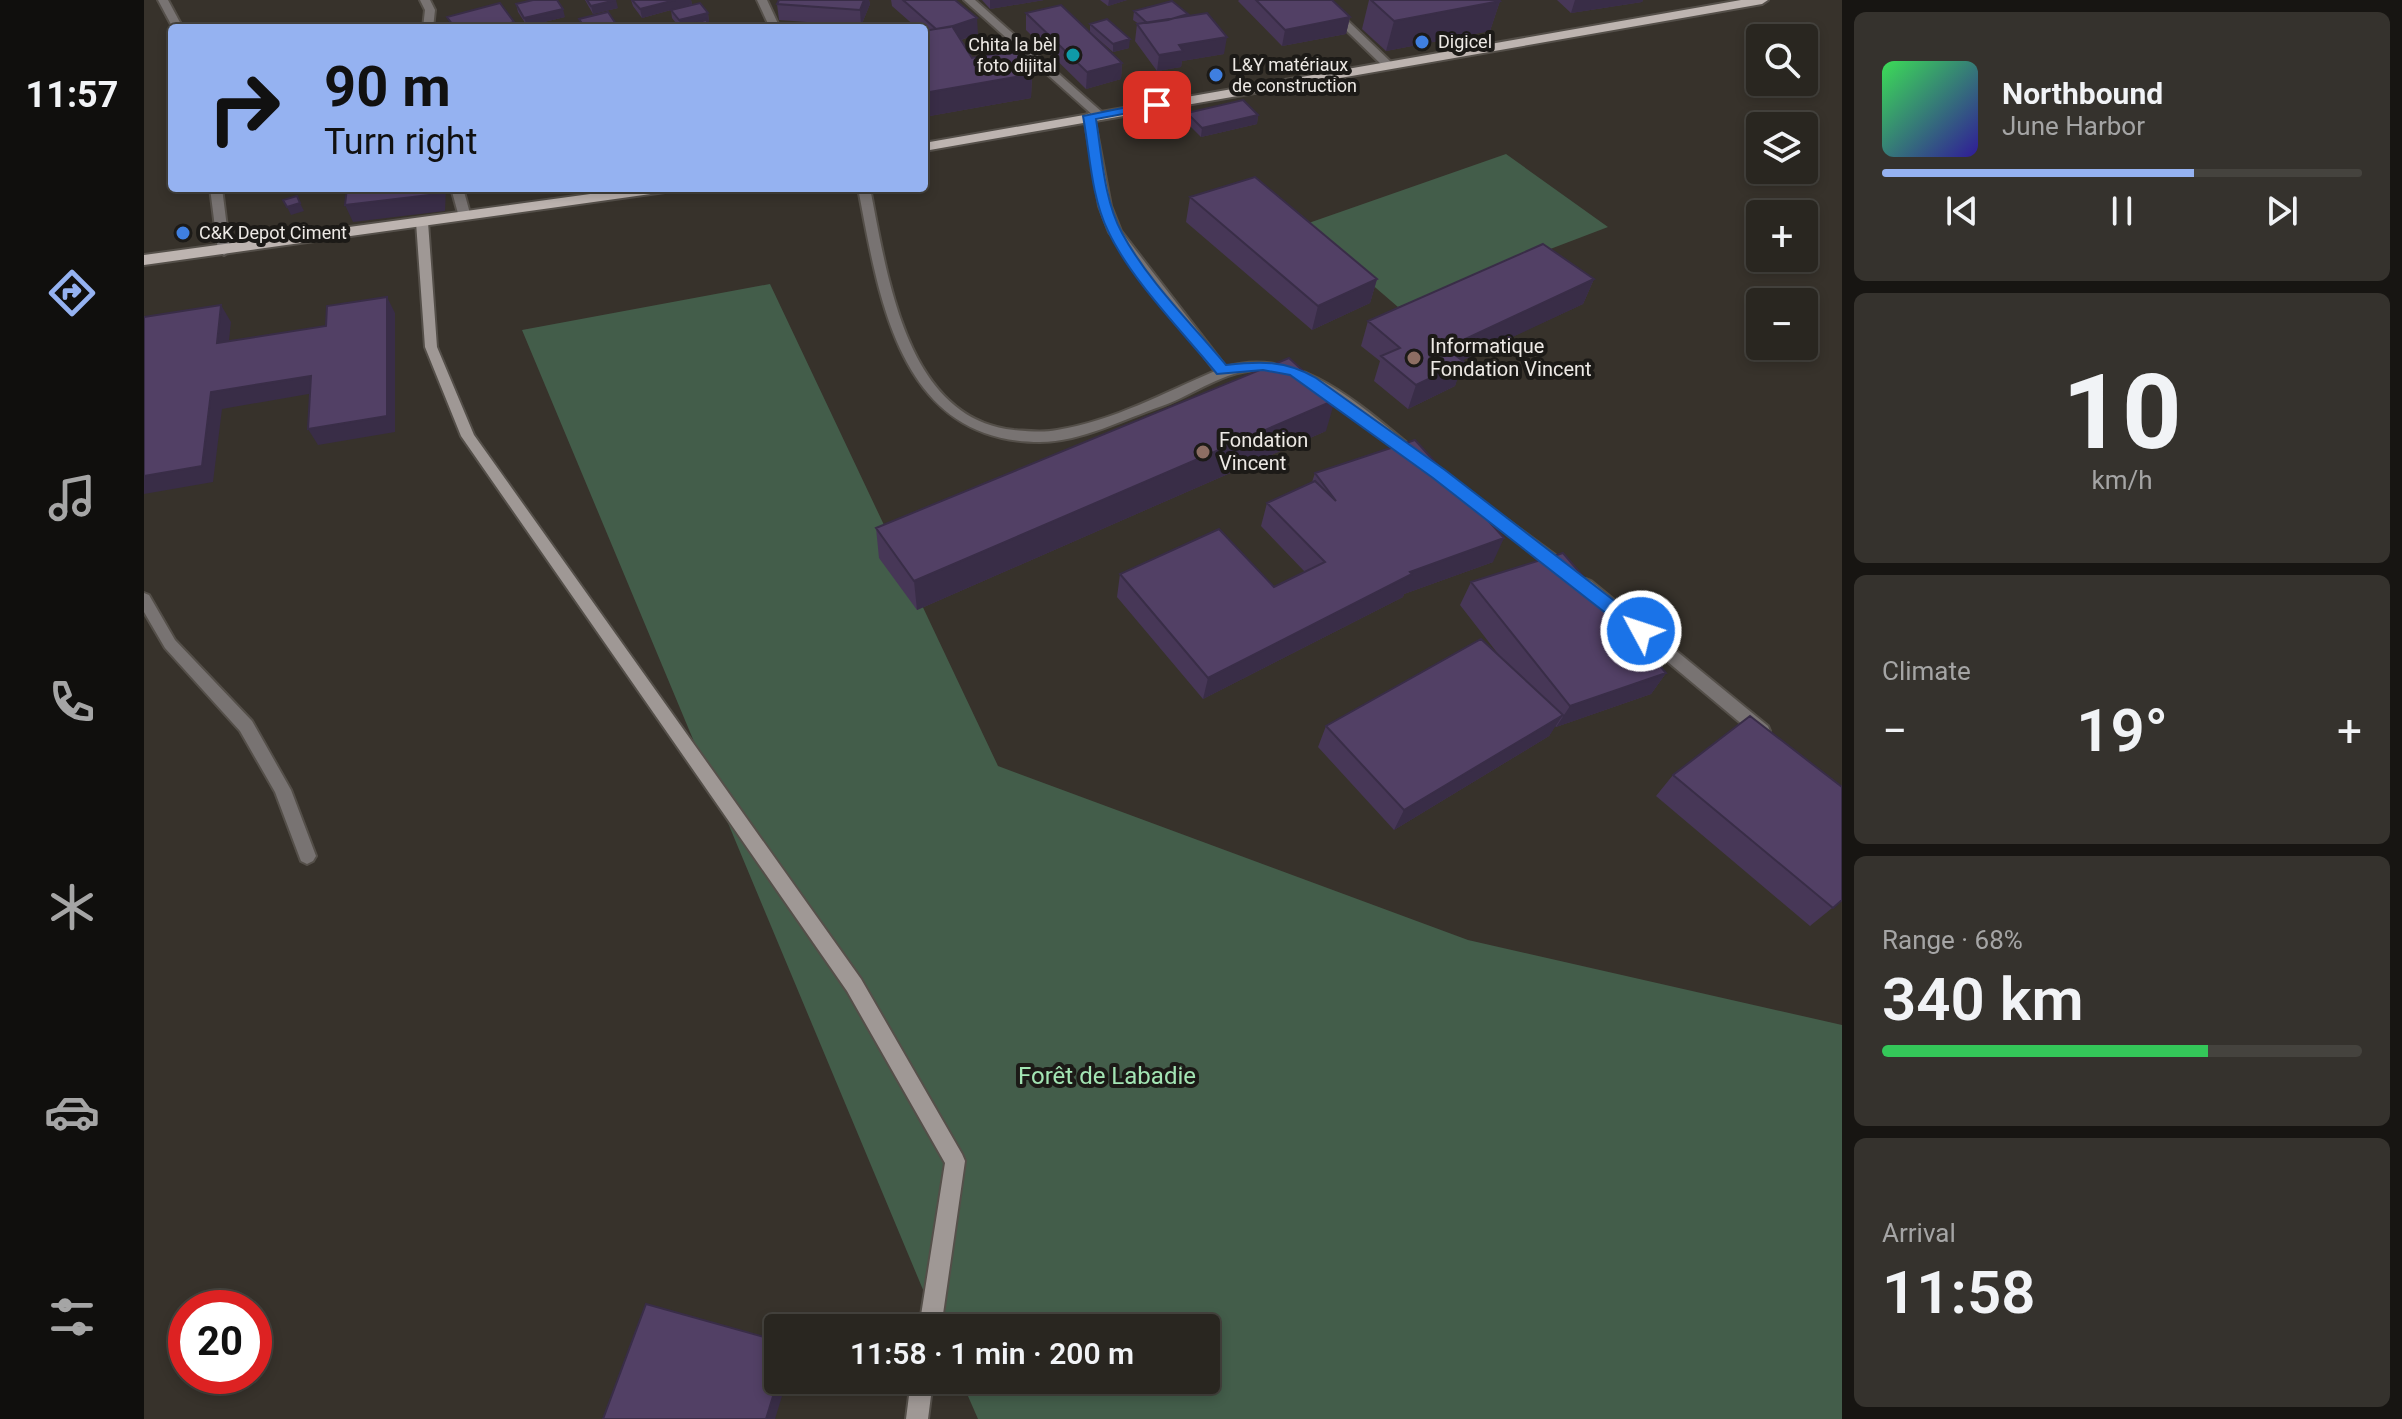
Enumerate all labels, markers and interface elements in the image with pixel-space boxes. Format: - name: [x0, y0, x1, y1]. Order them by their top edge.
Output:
- map controls: [1746, 24, 1818, 360]
- button: search: [1746, 24, 1818, 96]
- place label: Digicel: [1438, 31, 1492, 52]
- marker: Digicel: [1413, 33, 1431, 51]
- place label: Chita la bèl foto dijital: [968, 34, 1057, 76]
- marker: Chita la bèl foto dijital: [1064, 46, 1082, 64]
- text: 90 m: [324, 54, 451, 120]
- place label: L&Y matériaux de construction: [1232, 54, 1357, 96]
- icon: right: [192, 56, 296, 160]
- marker: L&Y matériaux de construction: [1207, 66, 1225, 84]
- pin: [1123, 71, 1191, 139]
- text: 11:57: [26, 74, 118, 116]
- text: Northbound: [2002, 76, 2163, 111]
- icon: arrive: [1135, 83, 1179, 127]
- text: June Harbor: [2002, 111, 2145, 141]
- button: layers: [1746, 112, 1818, 184]
- text: Turn right: [324, 121, 477, 163]
- icon: previous: [1940, 189, 1984, 233]
- icon: pause: [2100, 189, 2144, 233]
- icon: next: [2260, 189, 2304, 233]
- button: +: [1746, 200, 1818, 272]
- place label: C&K Depot Ciment: [199, 222, 347, 243]
- marker: C&K Depot Ciment: [174, 224, 192, 242]
- icon: directions: [44, 265, 100, 321]
- button: −: [1746, 288, 1818, 360]
- place label: Informatique Fondation Vincent: [1430, 334, 1592, 381]
- marker: Informatique Fondation Vincent: [1405, 349, 1423, 367]
- text: 10: [2062, 352, 2182, 473]
- place label: Fondation Vincent: [1219, 428, 1308, 475]
- marker: Fondation Vincent: [1194, 443, 1212, 461]
- text: km/h: [2091, 465, 2153, 495]
- icon: music: [44, 470, 100, 526]
- position arrow: [1599, 589, 1683, 673]
- text: Climate: [1882, 656, 1971, 686]
- icon: phone: [44, 674, 100, 730]
- text: 19°: [2076, 695, 2168, 766]
- text: −: [1882, 705, 1907, 757]
- text: +: [2337, 705, 2362, 757]
- icon: climate: [44, 879, 100, 935]
- text: Range · 68%: [1882, 925, 2023, 955]
- text: 340 km: [1882, 964, 2084, 1035]
- park label: Forêt de Labadie: [1018, 1062, 1196, 1090]
- icon: car: [44, 1084, 100, 1140]
- text: Arrival: [1882, 1218, 1956, 1248]
- text: 11:58: [1882, 1257, 2035, 1328]
- icon: filters: [44, 1289, 100, 1345]
- speed limit sign: 20: [168, 1290, 272, 1394]
- text: 11:58 · 1 min · 200 m: [850, 1336, 1134, 1371]

